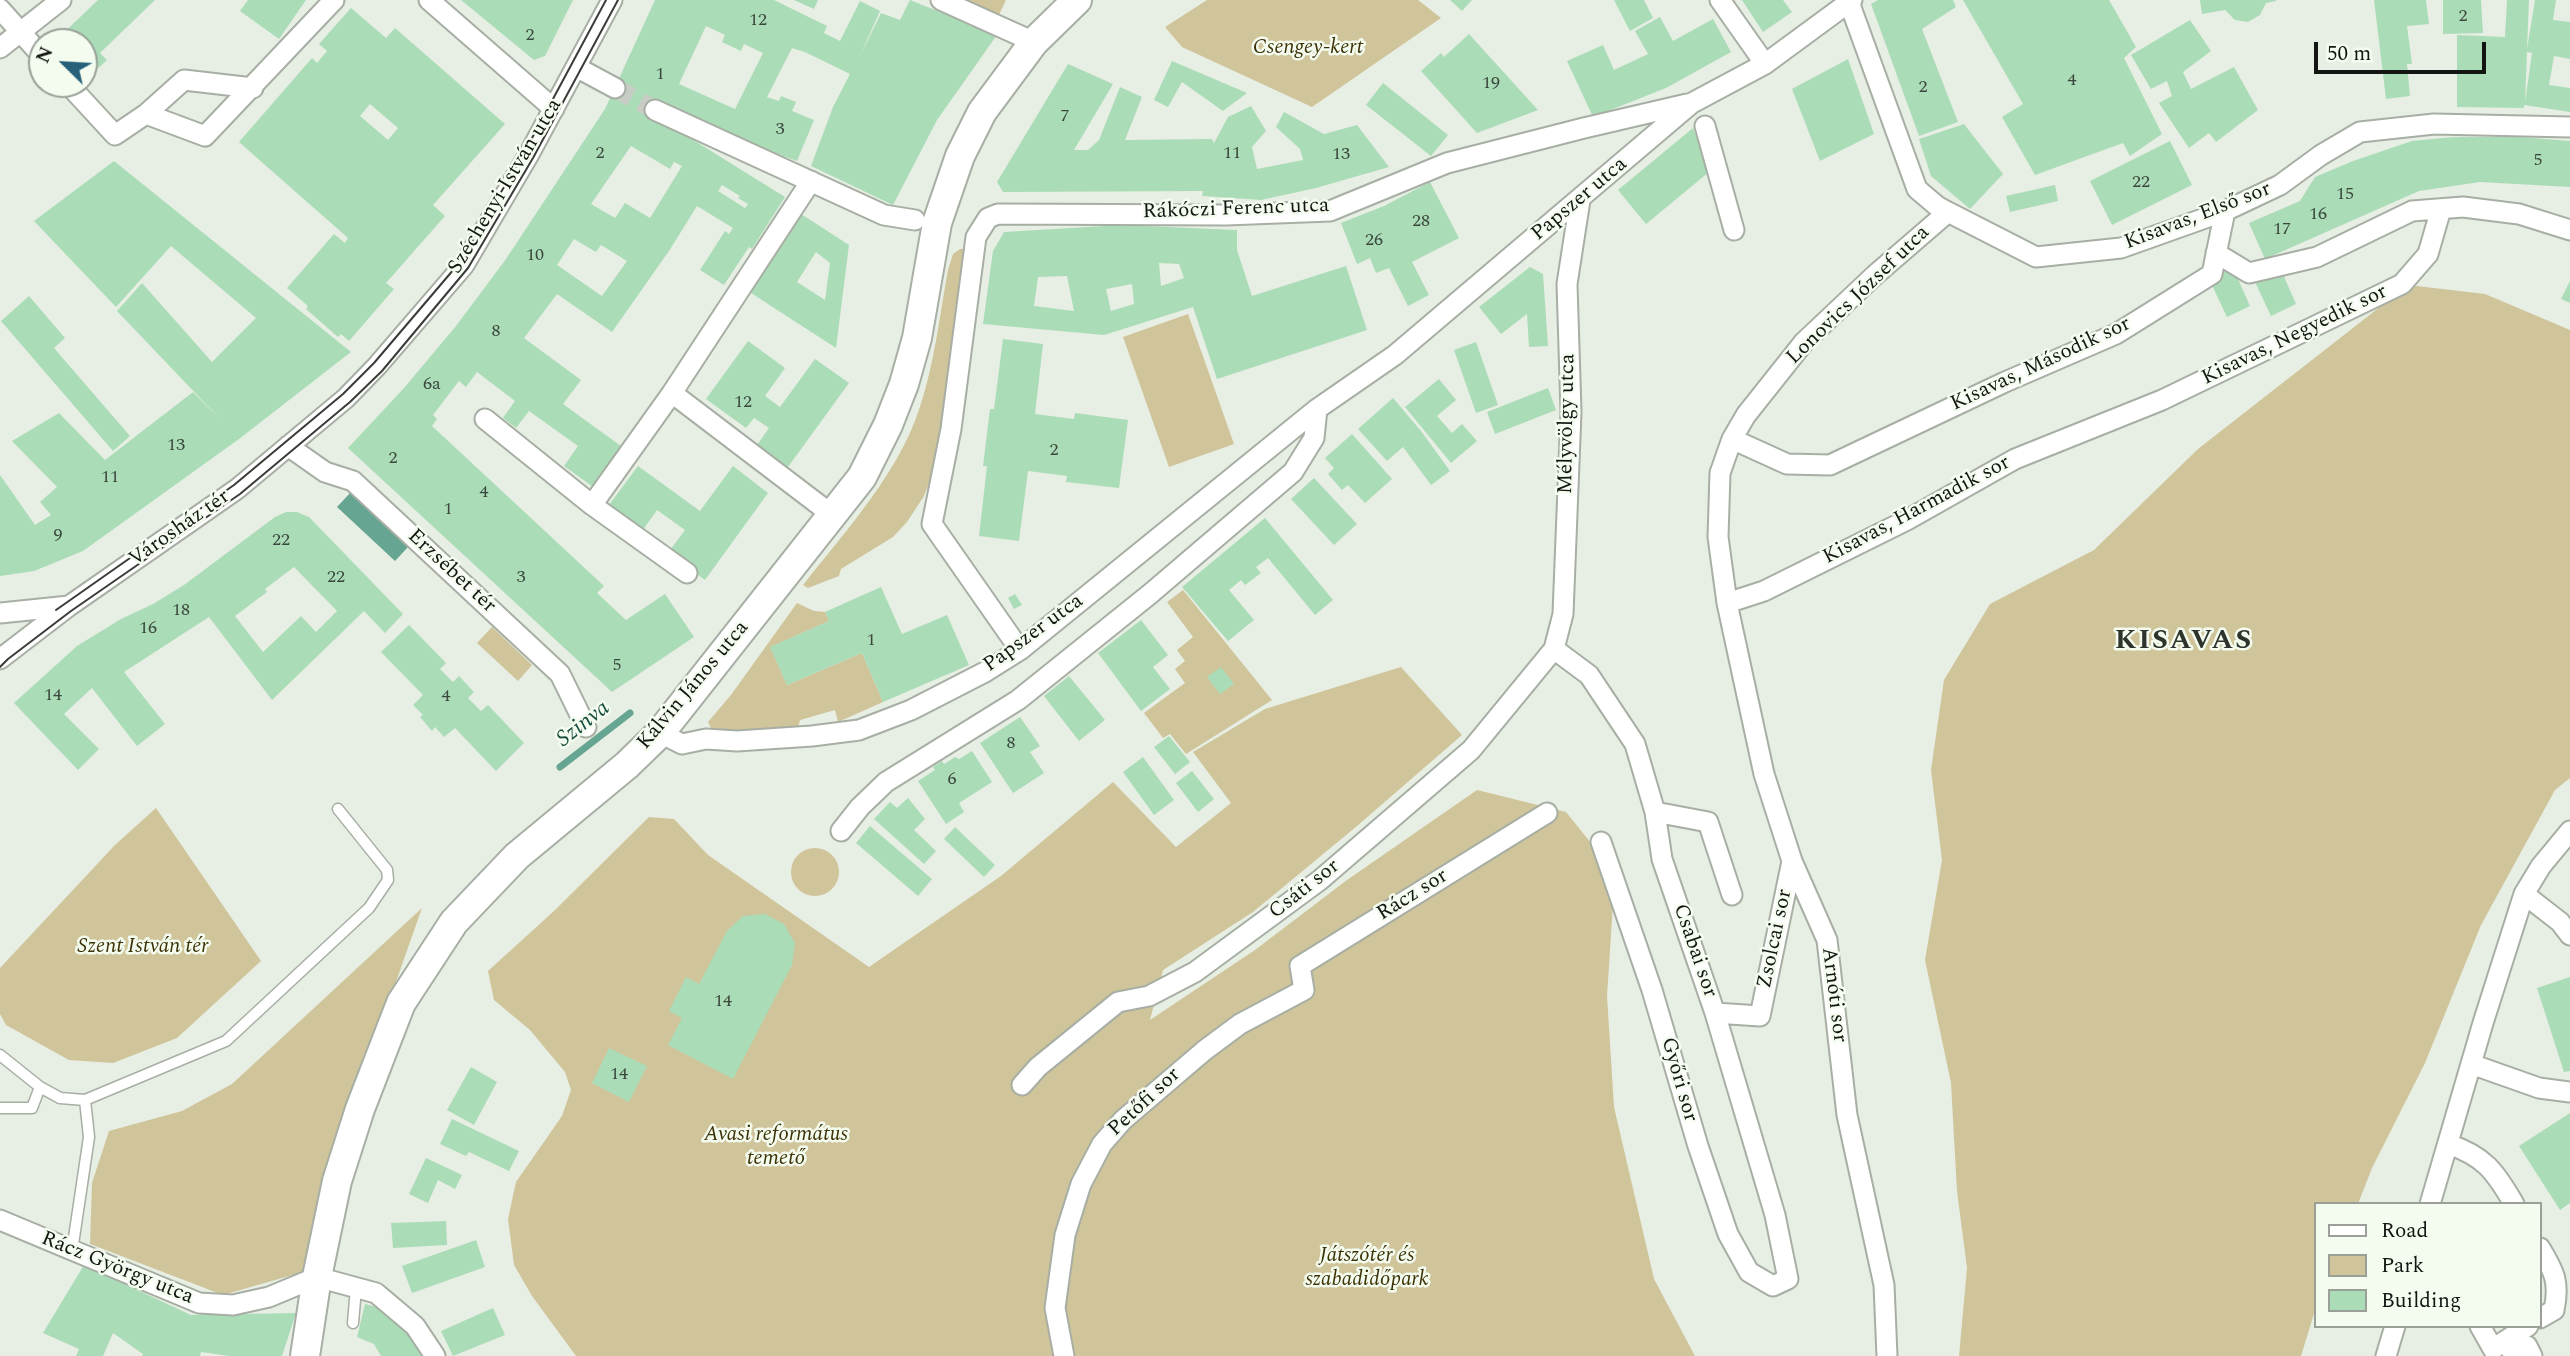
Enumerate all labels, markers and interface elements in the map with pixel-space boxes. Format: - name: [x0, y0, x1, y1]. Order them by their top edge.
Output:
- house number: 2: [2459, 6, 2467, 28]
- house number: 12: [749, 10, 767, 32]
- house number: 2: [526, 25, 534, 47]
- north arrow: [28, 28, 98, 98]
- scale bar: [2318, 28, 2490, 72]
- park label: Csengey-kert: [1253, 36, 1363, 62]
- text: 50 m: [2327, 38, 2371, 70]
- text: N: [29, 42, 62, 68]
- house number: 1: [656, 64, 664, 86]
- house number: 4: [2068, 70, 2076, 92]
- house number: 19: [1482, 73, 1500, 95]
- house number: 2: [1919, 77, 1927, 99]
- street label: Széchenyi István utca: [444, 95, 568, 279]
- house number: 7: [1061, 106, 1069, 128]
- house number: 3: [776, 119, 784, 141]
- house number: 2: [596, 143, 604, 165]
- house number: 11: [1223, 143, 1241, 165]
- house number: 13: [1332, 144, 1350, 166]
- house number: 5: [2534, 150, 2542, 172]
- street label: Papszer utca: [1527, 153, 1633, 247]
- house number: 22: [2132, 172, 2150, 194]
- street label: Kisavas, Első sor: [2121, 178, 2275, 256]
- house number: 15: [2336, 184, 2354, 206]
- street label: Rákóczi Ferenc utca: [1142, 194, 1330, 226]
- house number: 16: [2309, 204, 2327, 226]
- house number: 28: [1412, 211, 1430, 233]
- house number: 17: [2273, 219, 2291, 241]
- street label: Lonovics József utca: [1782, 221, 1936, 371]
- house number: 26: [1365, 230, 1383, 252]
- house number: 10: [526, 245, 544, 267]
- street label: Kisavas, Negyedik sor: [2198, 280, 2392, 392]
- street label: Kisavas, Második sor: [1947, 312, 2135, 418]
- house number: 8: [492, 321, 500, 343]
- street label: Mélyvölgy utca: [1554, 354, 1582, 494]
- house number: 6a: [423, 374, 441, 396]
- house number: 12: [734, 392, 752, 414]
- house number: 13: [167, 435, 185, 457]
- house number: 2: [1050, 440, 1058, 462]
- house number: 2: [389, 448, 397, 470]
- street label: Kisavas, Harmadik sor: [1819, 451, 2015, 571]
- house number: 11: [101, 467, 119, 489]
- house number: 4: [480, 482, 488, 504]
- street label: Városház tér: [125, 485, 235, 573]
- house number: 1: [444, 499, 452, 521]
- house number: 9: [54, 525, 62, 547]
- street label: Erzsébet tér: [401, 525, 501, 619]
- house number: 22: [272, 530, 290, 552]
- house number: 22: [327, 567, 345, 589]
- house number: 3: [517, 567, 525, 589]
- street label: Papszer utca: [979, 589, 1089, 679]
- house number: 18: [172, 600, 190, 622]
- street label: Kálvin János utca: [633, 616, 755, 756]
- house number: 16: [139, 618, 157, 640]
- district label: KISAVAS: [2116, 626, 2252, 660]
- house number: 1: [867, 630, 875, 652]
- house number: 5: [613, 655, 621, 677]
- house number: 14: [44, 685, 62, 707]
- house number: 4: [442, 686, 450, 708]
- water label: Szinva: [552, 696, 616, 754]
- house number: 8: [1007, 733, 1015, 755]
- house number: 6: [948, 769, 956, 791]
- street label: Csáti sor: [1265, 855, 1345, 925]
- street label: Rácz sor: [1373, 865, 1453, 927]
- street label: Zsolcai sor: [1753, 887, 1799, 991]
- street label: Csabai sor: [1666, 901, 1722, 1001]
- park label: Szent István tér: [78, 935, 208, 961]
- street label: Arnóti sor: [1815, 946, 1851, 1044]
- house number: 14: [714, 991, 732, 1013]
- street label: Győri sor: [1654, 1035, 1702, 1125]
- street label: Petőfi sor: [1104, 1063, 1186, 1143]
- house number: 14: [610, 1064, 628, 1086]
- park label: Avasi református temető: [704, 1123, 848, 1173]
- legend: [2314, 1202, 2542, 1328]
- text: Road: [2381, 1215, 2428, 1247]
- street label: Rácz György utca: [37, 1227, 197, 1311]
- park label: Játszótér és szabadidőpark: [1305, 1244, 1429, 1294]
- text: Park: [2381, 1250, 2424, 1282]
- text: Building: [2381, 1285, 2461, 1317]

